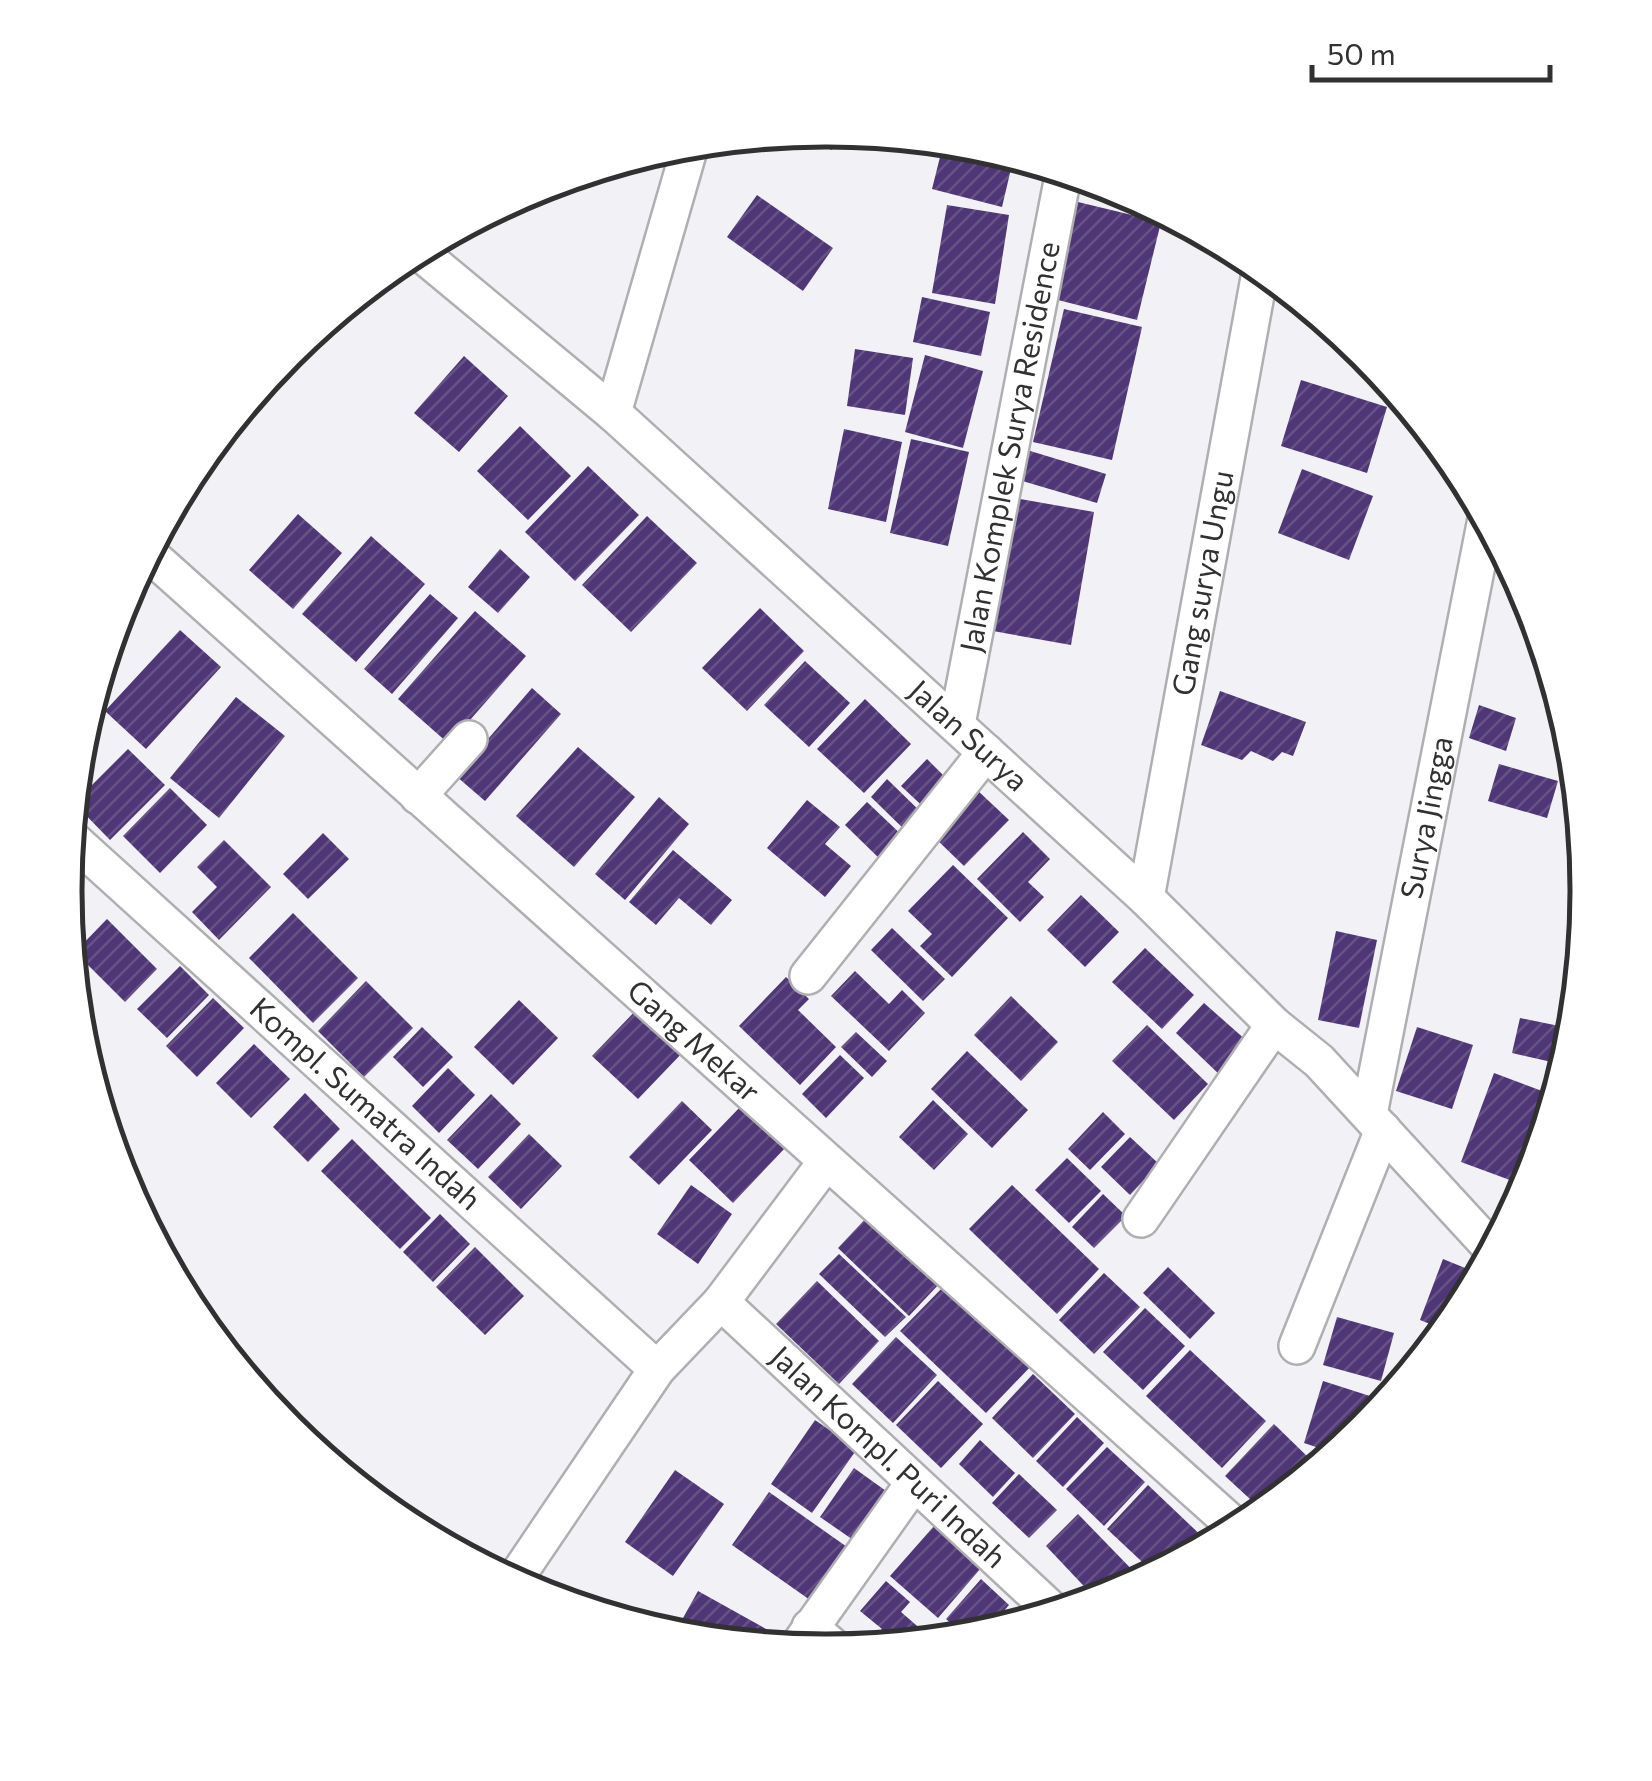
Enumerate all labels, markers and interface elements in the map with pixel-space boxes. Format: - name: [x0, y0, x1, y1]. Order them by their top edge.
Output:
- scale bar: [1312, 20, 1550, 82]
- text: 50 m: [1327, 34, 1396, 71]
- street label: Jalan Komplek Surya Residence: [950, 238, 1066, 655]
- street label: Gang surya Ungu: [1162, 467, 1240, 698]
- street label: Jalan Surya: [903, 671, 1037, 798]
- street label: Surya Jingga: [1391, 733, 1459, 902]
- street label: Gang Mekar: [621, 970, 769, 1108]
- street label: Kompl. Sumatra Indah: [243, 988, 490, 1217]
- street label: Jalan Kompl. Puri Indah: [764, 1337, 1015, 1574]

